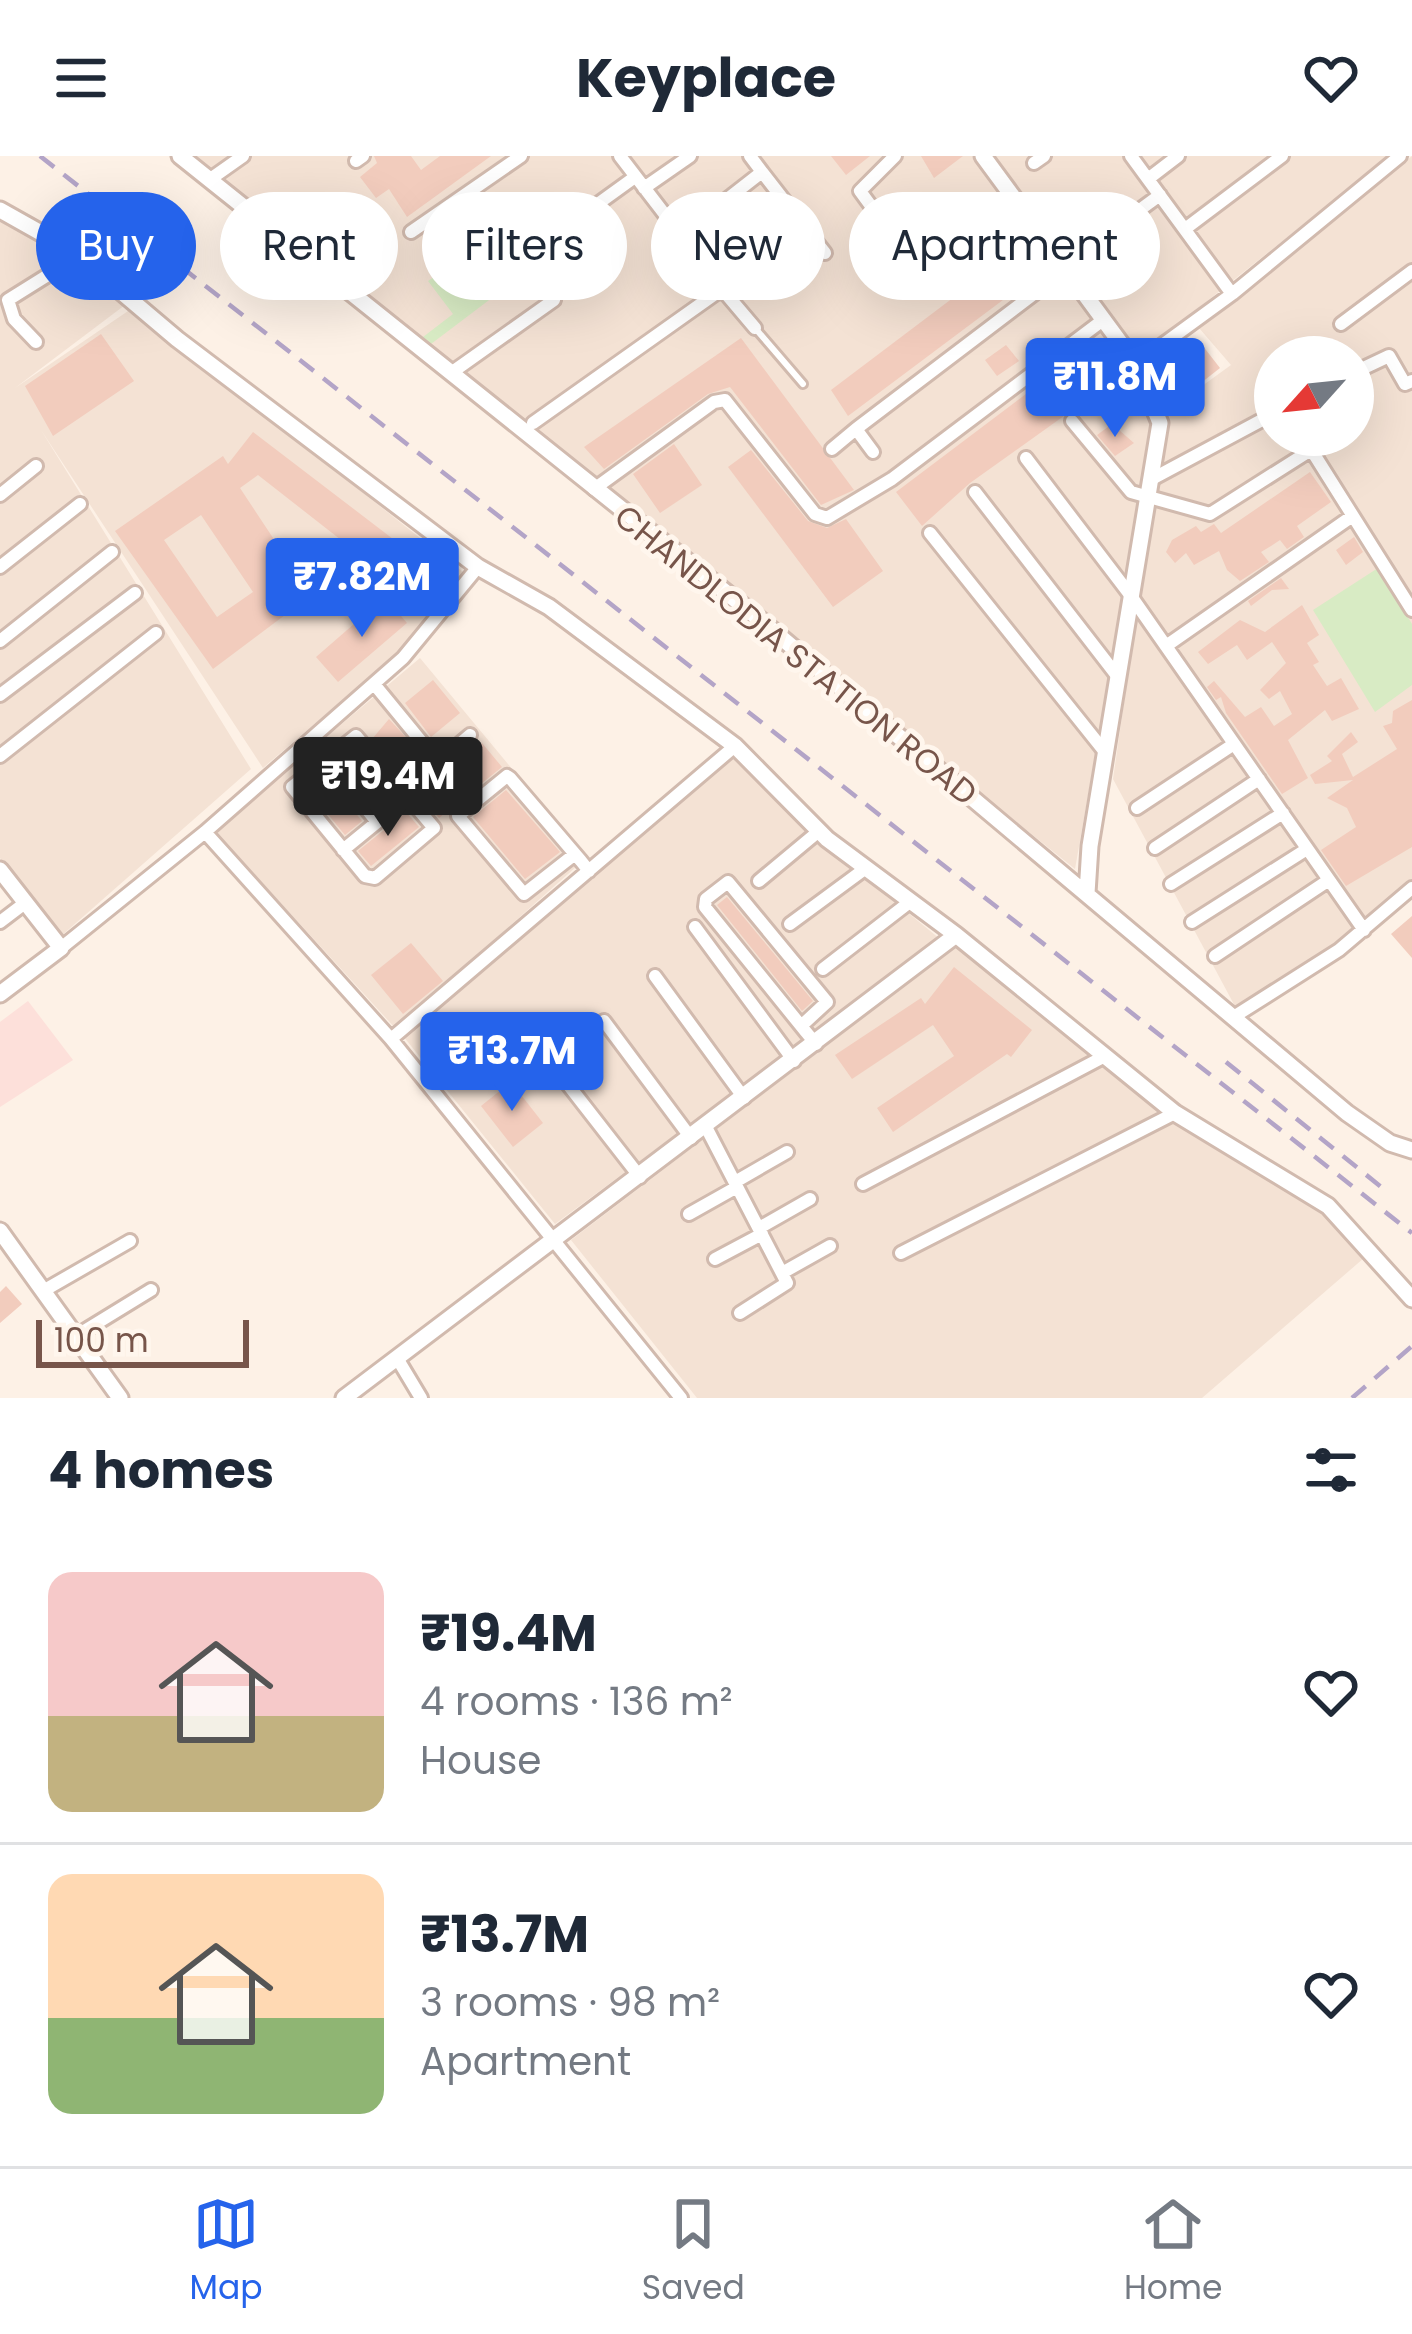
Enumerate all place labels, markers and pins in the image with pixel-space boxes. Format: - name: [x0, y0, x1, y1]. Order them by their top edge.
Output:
- pin: ₹11.8M: [1017, 338, 1213, 440]
- pin: ₹7.82M: [264, 538, 460, 640]
- pin: ₹19.4M: [290, 737, 486, 839]
- pin: ₹13.7M: [414, 1012, 610, 1114]

